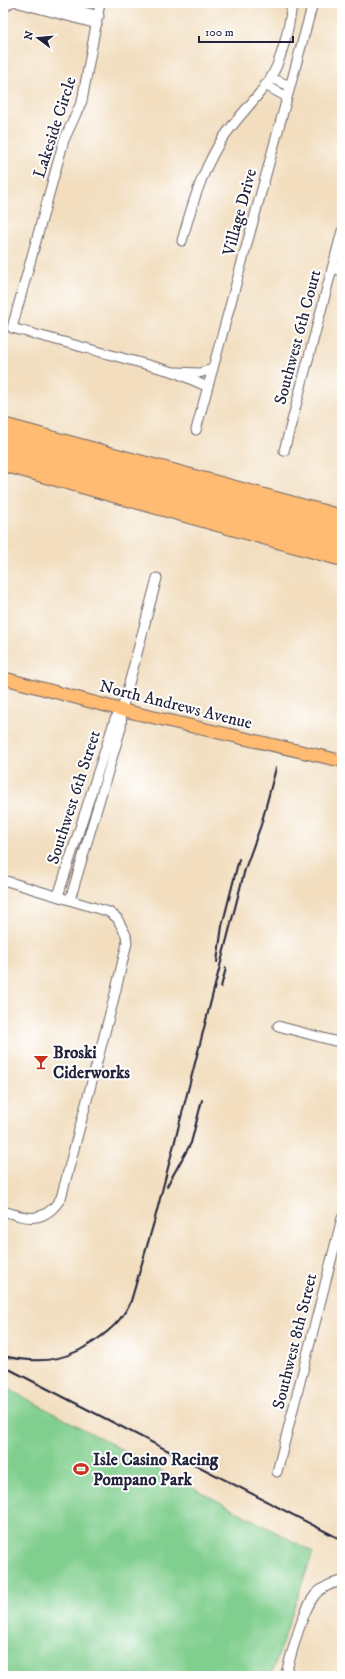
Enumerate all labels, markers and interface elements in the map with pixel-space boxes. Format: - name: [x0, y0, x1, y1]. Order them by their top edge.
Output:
- north arrow: [18, 18, 58, 58]
- scale bar: [199, 18, 293, 44]
- text: 100 m: [205, 25, 234, 40]
- text: N: [21, 29, 37, 42]
- street label: Lakeside Circle: [28, 74, 82, 181]
- street label: Village Drive: [218, 166, 262, 259]
- street label: Southwest 6th Court: [269, 267, 327, 407]
- street label: North Andrews Avenue: [97, 675, 255, 735]
- street label: Southwest 6th Street: [42, 727, 106, 867]
- place label: Broski Ciderworks: [53, 1042, 130, 1084]
- bar icon: Broski Ciderworks: [32, 1053, 50, 1071]
- street label: Southwest 8th Street: [267, 1271, 323, 1411]
- place label: Isle Casino Racing Pompano Park: [93, 1449, 219, 1491]
- sports icon: Isle Casino Racing Pompano Park: [72, 1460, 90, 1478]

